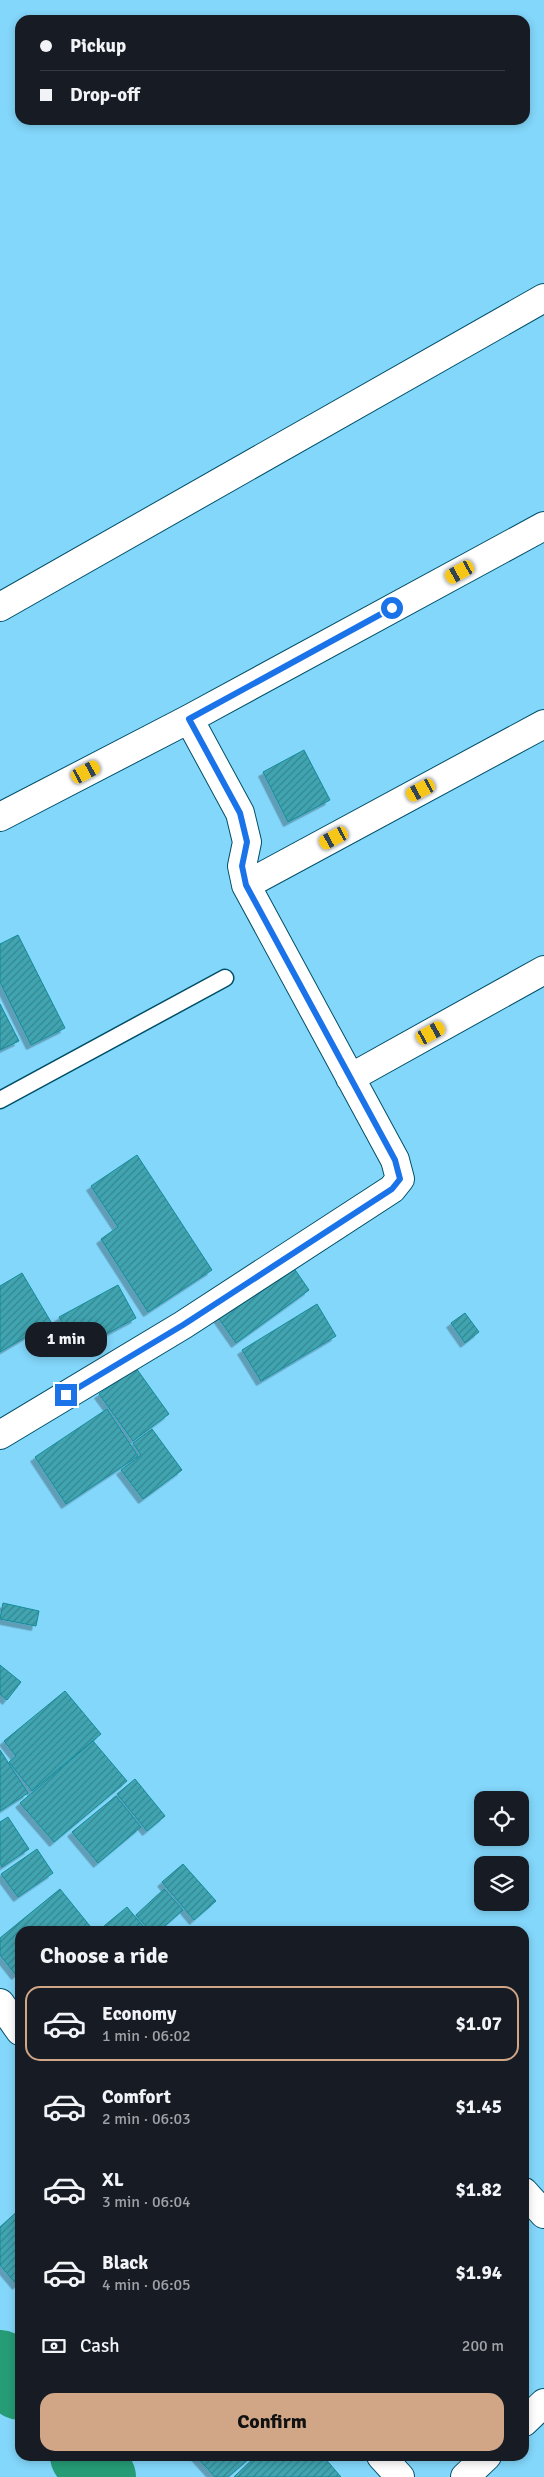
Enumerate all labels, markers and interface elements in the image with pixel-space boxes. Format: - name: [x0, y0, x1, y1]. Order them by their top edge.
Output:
- text: Pickup: [70, 34, 126, 58]
- text: Drop-off: [70, 83, 140, 107]
- car: [443, 558, 476, 586]
- route start: [381, 597, 403, 619]
- car: [69, 758, 102, 786]
- car: [404, 776, 437, 804]
- car: [317, 824, 350, 852]
- car: [414, 1019, 447, 1047]
- callout: 1 min: [25, 1322, 107, 1358]
- text: 1 min: [47, 1329, 85, 1349]
- route end: [55, 1384, 77, 1406]
- map controls: [474, 1791, 529, 1911]
- button: locate: [474, 1791, 529, 1846]
- button: layers: [474, 1856, 529, 1911]
- text: Choose a ride: [40, 1942, 168, 1969]
- icon: car: [42, 2001, 87, 2046]
- text: Economy: [102, 2002, 176, 2026]
- text: $1.07: [456, 2012, 502, 2036]
- text: 1 min · 06:02: [102, 2026, 191, 2046]
- icon: car: [42, 2084, 87, 2129]
- text: Comfort: [102, 2085, 171, 2109]
- text: $1.45: [456, 2095, 502, 2119]
- text: 2 min · 06:03: [102, 2109, 191, 2129]
- icon: car: [42, 2167, 87, 2212]
- text: XL: [102, 2168, 124, 2192]
- text: $1.82: [456, 2178, 502, 2202]
- text: 3 min · 06:04: [102, 2192, 191, 2212]
- icon: car: [42, 2250, 87, 2295]
- text: Black: [102, 2251, 148, 2275]
- text: $1.94: [456, 2261, 502, 2285]
- text: 4 min · 06:05: [102, 2275, 191, 2295]
- icon: cash: [40, 2332, 68, 2360]
- text: Cash: [80, 2334, 120, 2358]
- text: 200 m: [462, 2336, 504, 2356]
- button: Confirm: [40, 2393, 504, 2451]

